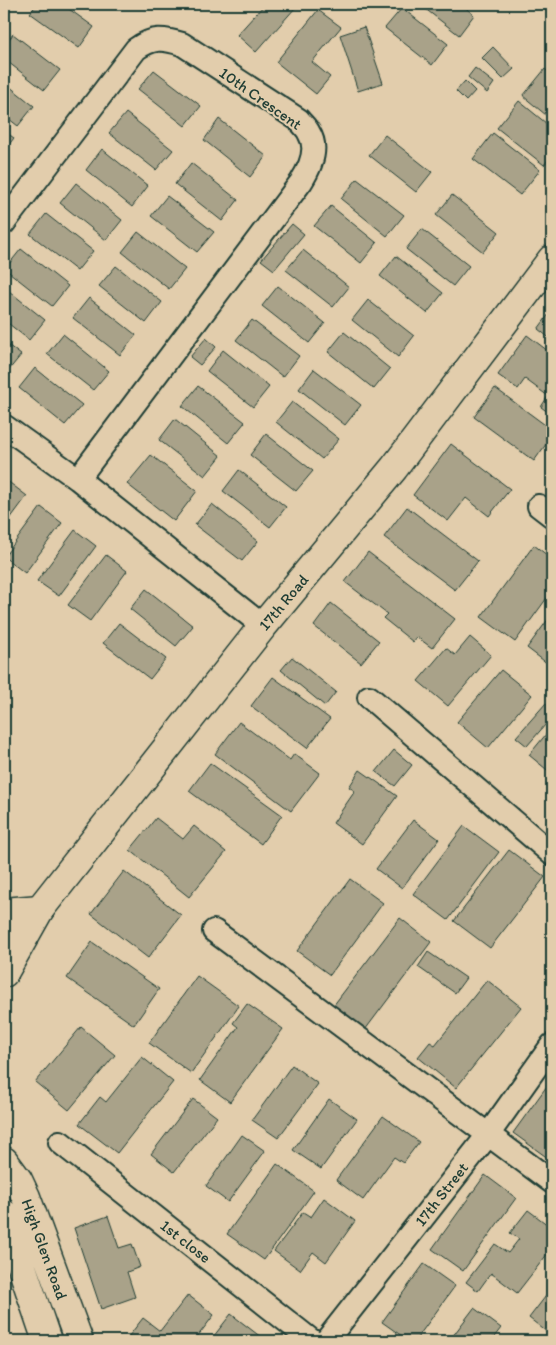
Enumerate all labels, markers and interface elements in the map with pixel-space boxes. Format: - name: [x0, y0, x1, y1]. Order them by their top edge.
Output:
- street label: 10th Crescent: [216, 63, 306, 134]
- street label: 17th Road: [254, 570, 313, 634]
- street label: 17th Street: [411, 1159, 472, 1230]
- street label: High Glen Road: [18, 1196, 72, 1303]
- street label: 1st close: [157, 1216, 215, 1267]

